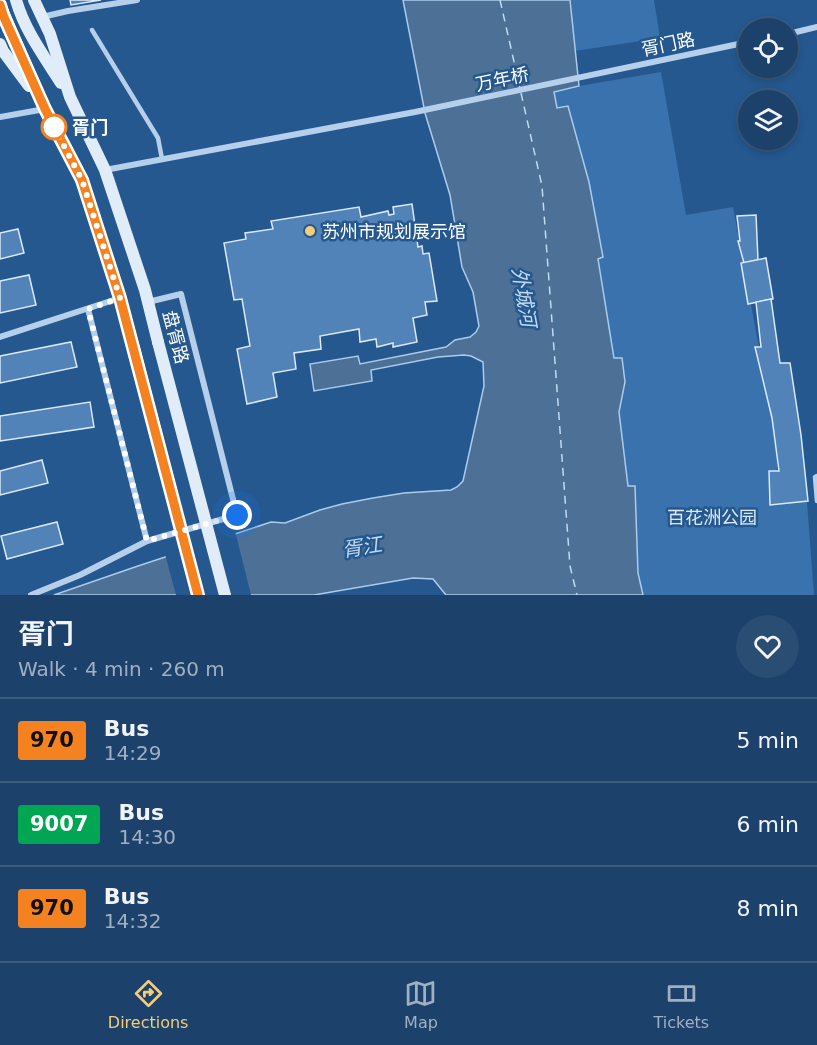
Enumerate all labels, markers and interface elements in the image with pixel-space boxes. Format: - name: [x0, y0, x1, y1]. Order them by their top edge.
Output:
- map controls: [738, 18, 798, 150]
- button: locate: [738, 18, 798, 78]
- street label: 胥门路: [639, 28, 697, 60]
- street label: 万年桥: [473, 63, 531, 95]
- button: layers: [738, 90, 798, 150]
- marker: 胥门: [41, 114, 67, 140]
- place label: 胥门: [72, 117, 108, 138]
- place label: 苏州市规划展示馆: [322, 221, 466, 242]
- marker: 苏州市规划展示馆: [303, 224, 317, 238]
- water label: 外城河: [507, 265, 542, 333]
- street label: 盘胥路: [159, 308, 193, 366]
- your location: [222, 500, 252, 530]
- park label: 百花洲公园: [667, 507, 757, 528]
- water label: 胥江: [340, 532, 386, 562]
- button: heart: [736, 615, 799, 678]
- text: 胥门: [18, 618, 74, 651]
- text: Walk · 4 min · 260 m: [18, 657, 225, 681]
- text: Bus: [104, 716, 149, 741]
- text: 970: [30, 728, 74, 752]
- text: 5 min: [737, 728, 799, 753]
- text: 14:29: [104, 741, 161, 765]
- text: Bus: [118, 800, 164, 825]
- text: 9007: [30, 812, 88, 836]
- text: 6 min: [737, 812, 799, 837]
- text: 14:30: [118, 825, 176, 849]
- text: Bus: [104, 884, 149, 909]
- text: 970: [30, 896, 74, 920]
- text: 8 min: [737, 896, 799, 921]
- text: 14:32: [104, 909, 161, 933]
- tab: Directions: [108, 977, 188, 1032]
- tab: Map: [404, 977, 438, 1032]
- tab: Tickets: [653, 977, 709, 1032]

